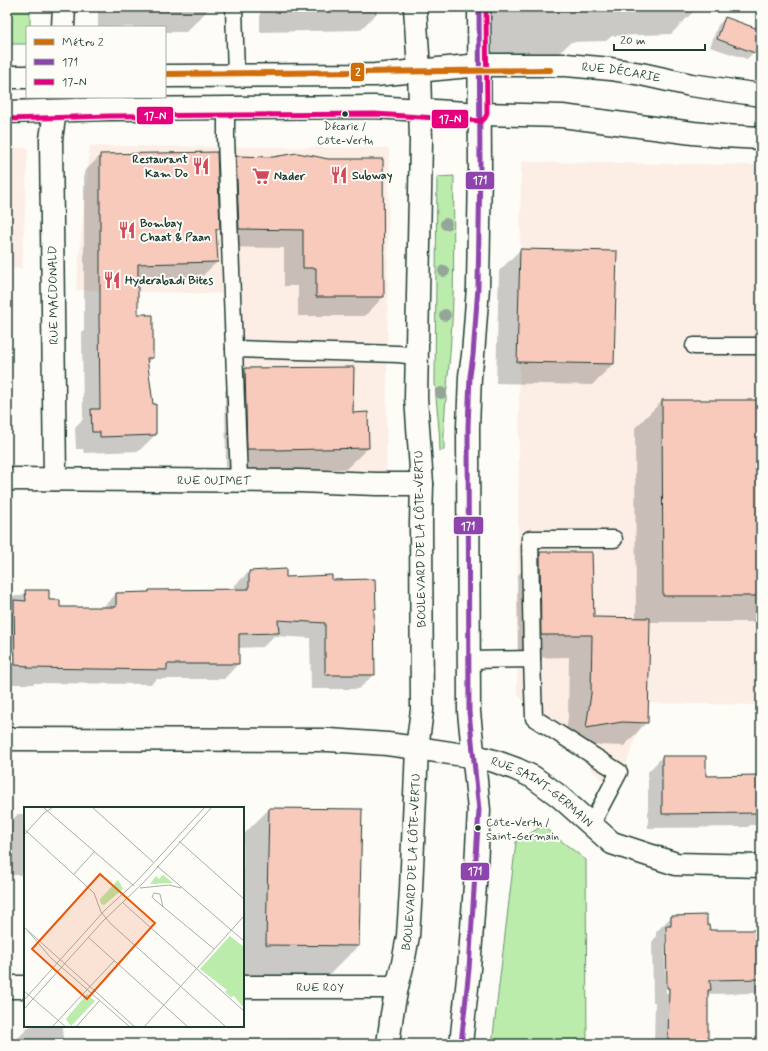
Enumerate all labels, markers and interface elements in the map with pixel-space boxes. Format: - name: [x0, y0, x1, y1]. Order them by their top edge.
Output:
- legend: [26, 26, 166, 98]
- scale bar: [614, 26, 705, 52]
- text: 20 m: [620, 33, 646, 49]
- text: Métro 2: [62, 35, 104, 51]
- text: 171: [62, 55, 78, 71]
- street label: RUE DÉCARIE: [581, 59, 662, 87]
- line badge: 2: [350, 62, 365, 82]
- text: 2: [355, 66, 361, 80]
- text: 17-N: [62, 75, 87, 91]
- line badge: 17-N: [136, 106, 174, 125]
- marker: Décarie / Côte-Vertu: [340, 109, 350, 119]
- line badge: 17-N: [431, 109, 469, 129]
- text: 17-N: [144, 110, 166, 124]
- text: 17-N: [439, 113, 461, 127]
- place label: Décarie / Côte-Vertu: [317, 120, 373, 148]
- place label: Restaurant Kam Do: [132, 152, 188, 182]
- restaurant icon: Restaurant Kam Do: [191, 156, 211, 176]
- restaurant icon: Subway: [329, 165, 349, 185]
- supermarket icon: Nader: [251, 166, 271, 186]
- place label: Subway: [352, 168, 393, 184]
- place label: Nader: [274, 169, 306, 185]
- line badge: 171: [465, 171, 495, 190]
- text: 171: [473, 174, 487, 188]
- place label: Bombay Chaat & Paan: [140, 216, 211, 246]
- restaurant icon: Bombay Chaat & Paan: [117, 220, 137, 240]
- street label: RUE MACDONALD: [45, 245, 63, 345]
- restaurant icon: Hyderabadi Bites: [102, 270, 122, 290]
- place label: Hyderabadi Bites: [125, 273, 213, 289]
- street label: BOULEVARD DE LA CÔTE-VERTU: [411, 450, 431, 628]
- street label: RUE OUIMET: [177, 473, 252, 490]
- line badge: 171: [453, 516, 484, 535]
- text: 171: [461, 520, 475, 534]
- street label: RUE SAINT-GERMAIN: [489, 754, 596, 831]
- street label: BOULEVARD DE LA CÔTE-VERTU: [398, 773, 425, 952]
- inset map: [24, 807, 244, 1027]
- place label: Côte-Vertu / Saint-Germain: [486, 816, 559, 844]
- marker: Côte-Vertu / Saint-Germain: [473, 823, 483, 833]
- line badge: 171: [460, 862, 490, 881]
- text: 171: [468, 865, 482, 879]
- street label: RUE ROY: [296, 980, 344, 996]

